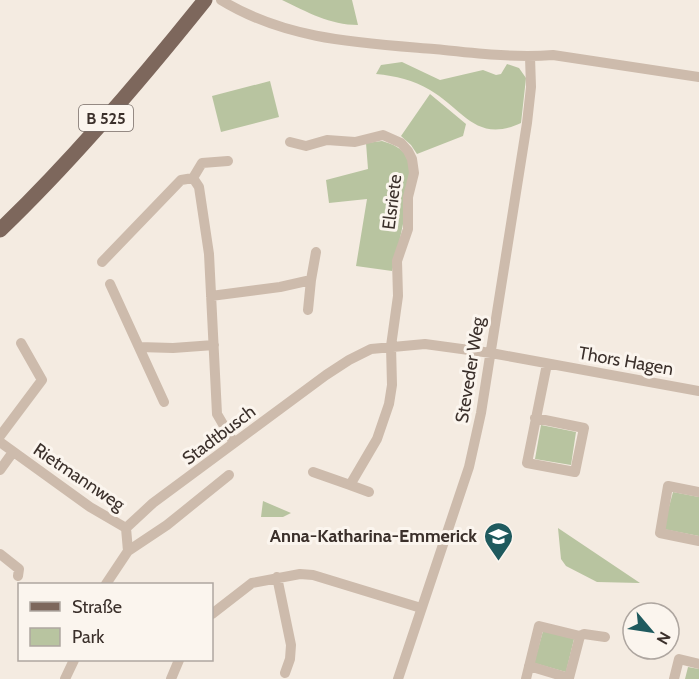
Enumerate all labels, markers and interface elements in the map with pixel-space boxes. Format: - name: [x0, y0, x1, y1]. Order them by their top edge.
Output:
- road number: B 525: [79, 105, 133, 131]
- street label: Elsriete: [378, 173, 406, 231]
- street label: Steveder Weg: [451, 315, 489, 424]
- street label: Thors Hagen: [577, 342, 675, 380]
- street label: Stadtbusch: [178, 400, 260, 470]
- street label: Rietmannweg: [29, 438, 130, 516]
- school or university icon: Anna-Katharina-Emmerick: [482, 520, 514, 562]
- place label: Anna-Katharina-Emmerick: [270, 525, 477, 547]
- legend: [18, 583, 213, 661]
- text: Straße: [72, 596, 122, 618]
- north arrow: [621, 601, 681, 661]
- text: Park: [72, 626, 105, 648]
- text: N: [653, 628, 675, 648]

